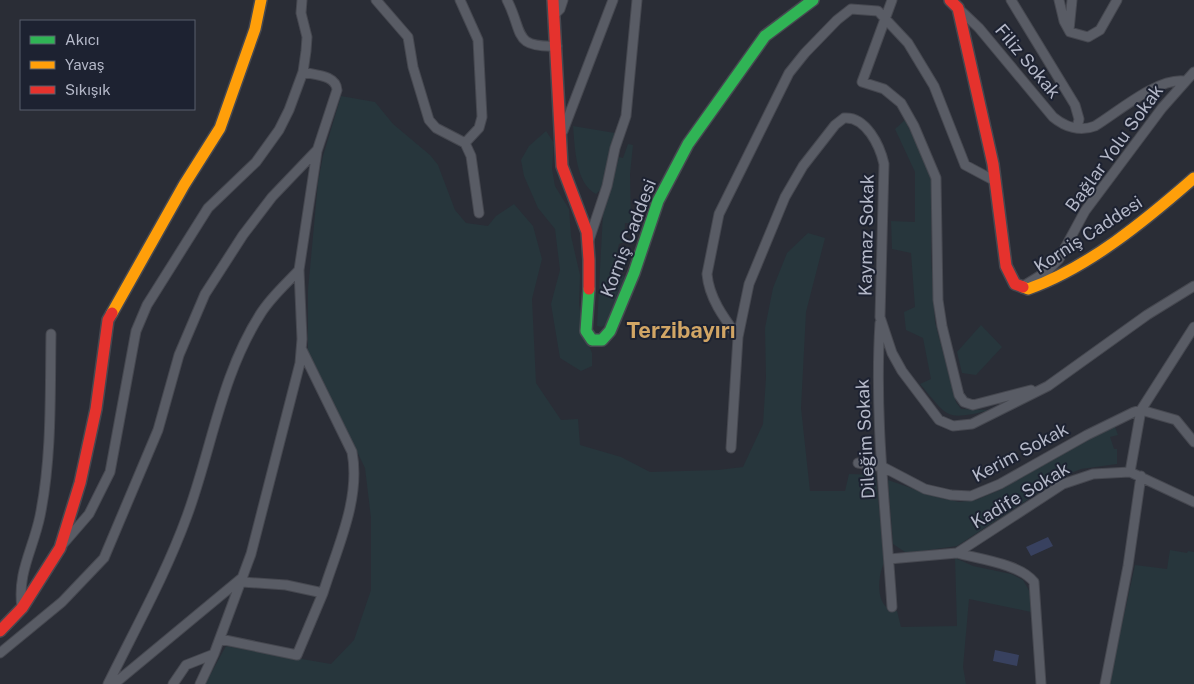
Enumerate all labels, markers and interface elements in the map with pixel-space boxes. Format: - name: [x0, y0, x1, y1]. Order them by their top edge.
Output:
- legend: [20, 20, 195, 110]
- street label: Filiz Sokak: [991, 20, 1065, 102]
- text: Akıcı: [65, 31, 99, 48]
- text: Yavaş: [65, 56, 104, 73]
- street label: Bağlar Yolu Sokak: [1061, 80, 1167, 216]
- text: Sıkışık: [65, 81, 111, 98]
- street label: Kaymaz Sokak: [854, 174, 878, 296]
- street label: Korniş Caddesi: [596, 176, 660, 300]
- street label: Korniş Caddesi: [1030, 191, 1146, 277]
- district label: Terzibayırı: [626, 317, 736, 343]
- street label: Dileğim Sokak: [851, 378, 879, 500]
- street label: Kerim Sokak: [968, 418, 1072, 486]
- street label: Kadife Sokak: [967, 457, 1073, 533]

